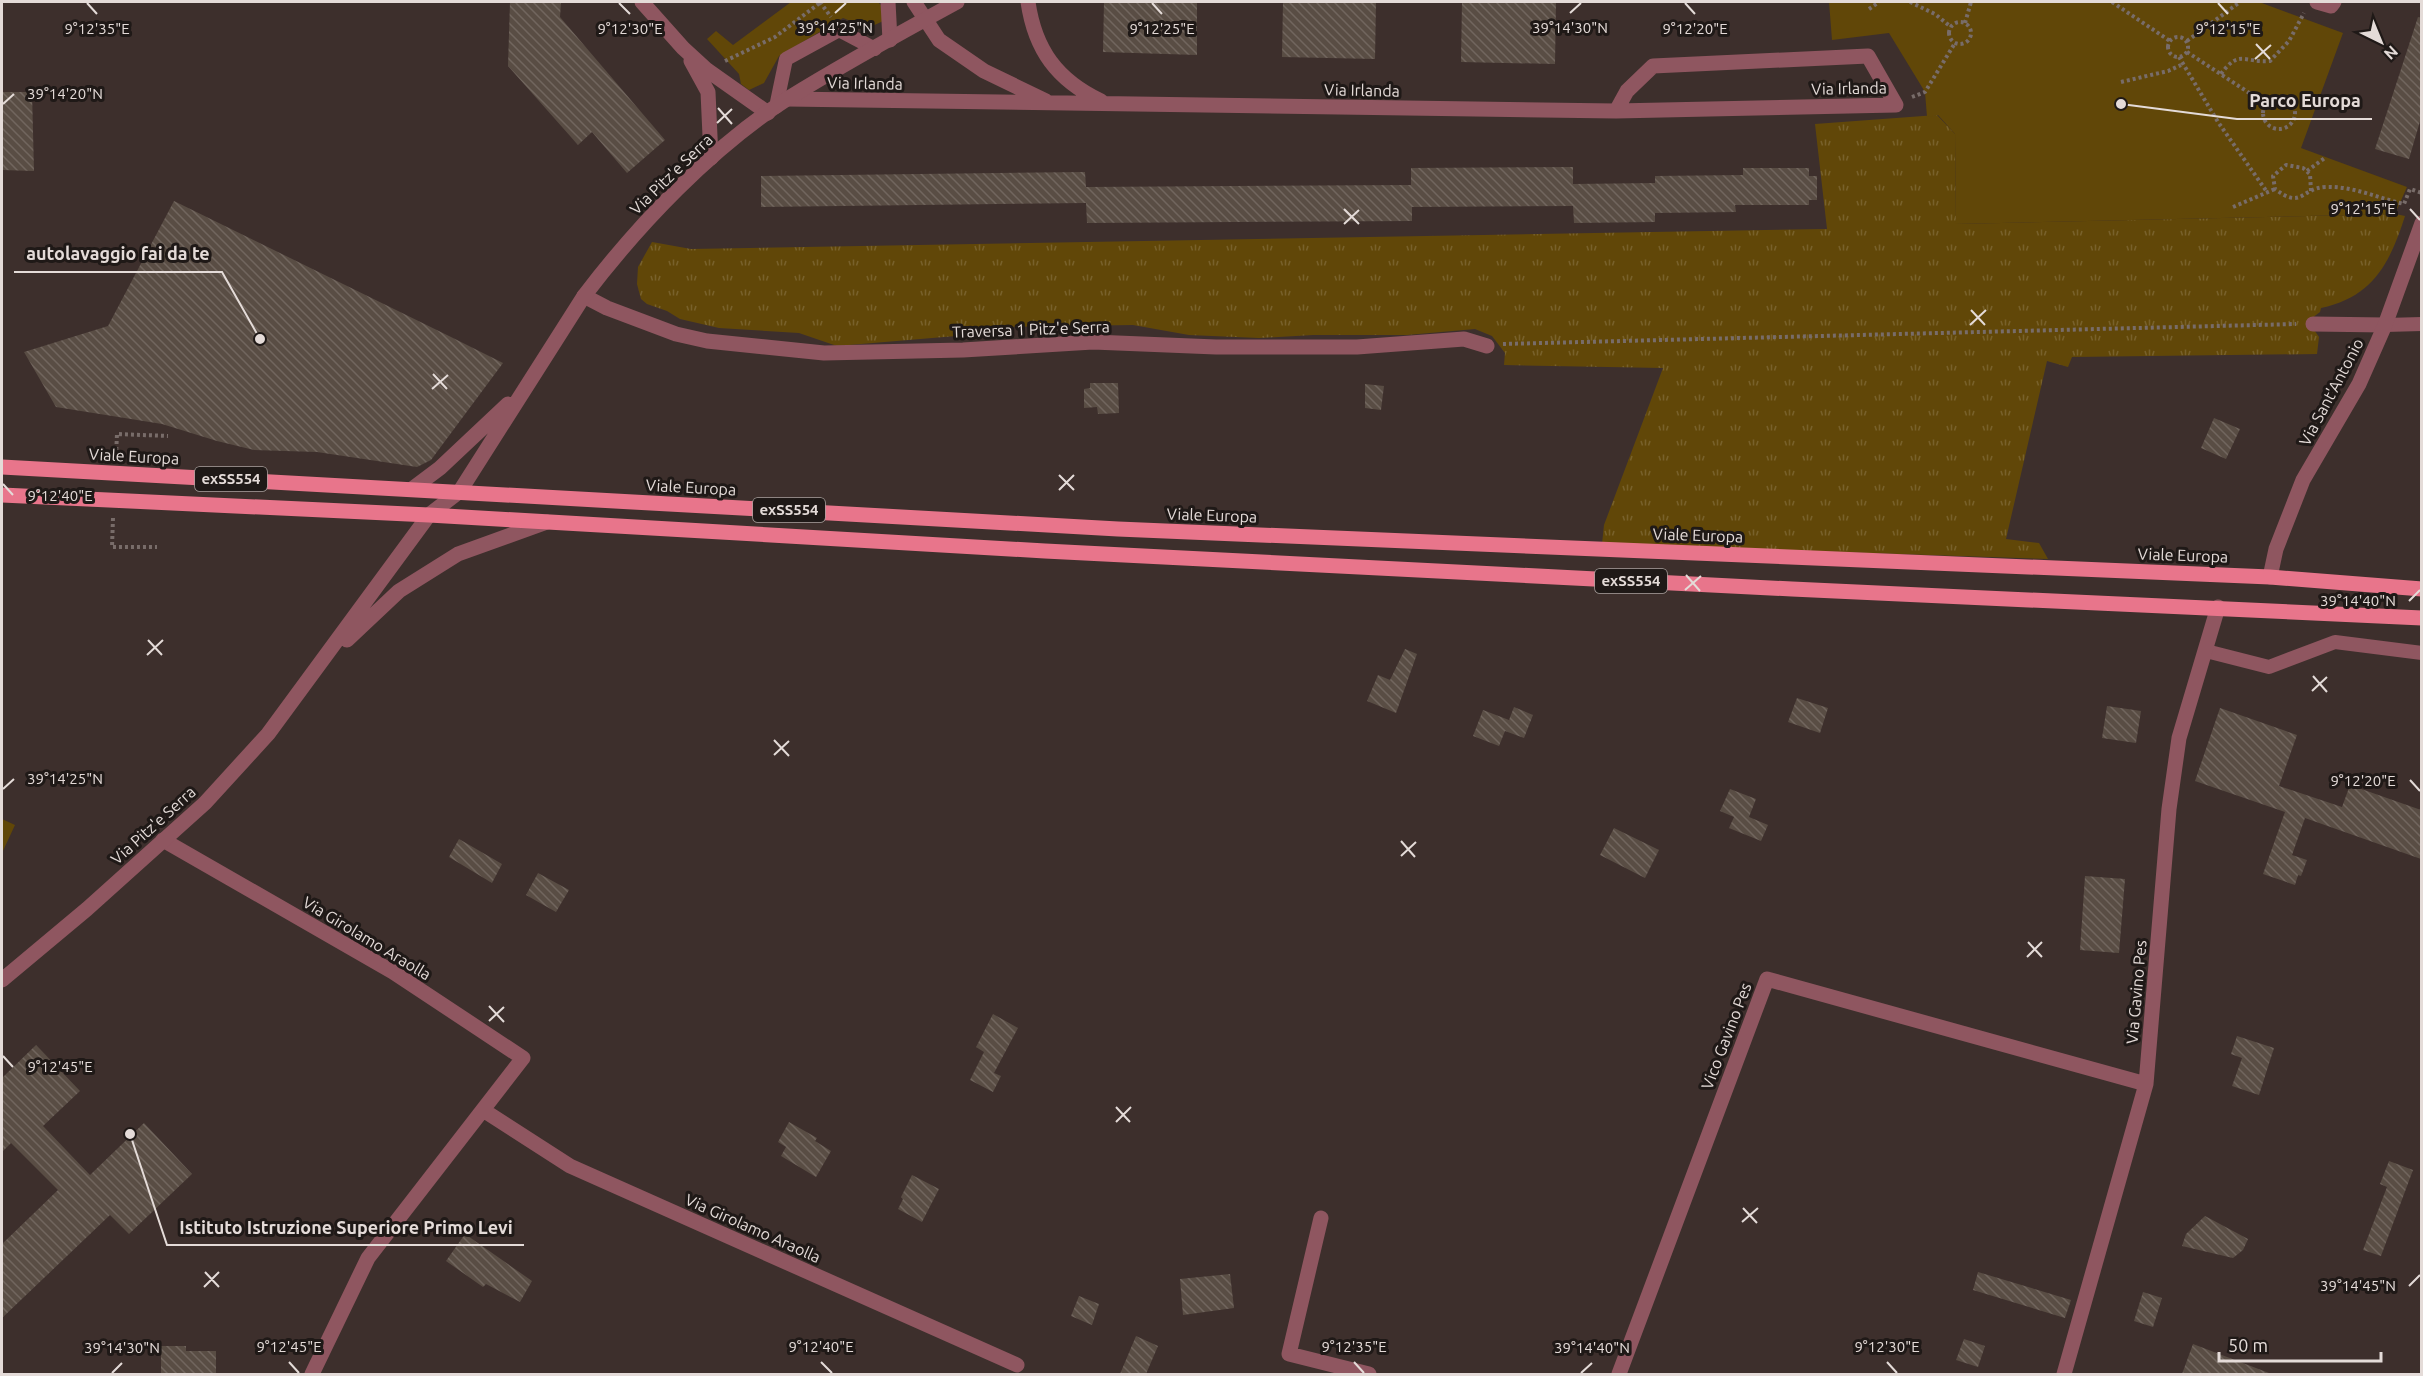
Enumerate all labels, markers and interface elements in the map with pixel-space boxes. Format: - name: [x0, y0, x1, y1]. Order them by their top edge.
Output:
- north arrow: [2351, 12, 2411, 72]
- text: 39°14'25"N: [797, 19, 873, 36]
- text: 39°14'30"N: [1532, 19, 1608, 36]
- text: 9°12'35"E: [64, 20, 130, 37]
- text: 9°12'30"E: [597, 20, 663, 37]
- text: 9°12'25"E: [1129, 20, 1195, 37]
- text: 9°12'20"E: [1662, 20, 1728, 37]
- text: 9°12'15"E: [2195, 20, 2261, 37]
- text: N: [2381, 42, 2402, 64]
- street label: Via Irlanda: [827, 73, 903, 93]
- street label: Via Irlanda: [1811, 78, 1887, 98]
- street label: Via Irlanda: [1324, 80, 1400, 100]
- callout: Parco Europa: [2237, 83, 2372, 119]
- text: 39°14'20"N: [27, 85, 103, 102]
- text: Parco Europa: [2249, 90, 2361, 110]
- street label: Via Pitz'e Serra: [626, 130, 716, 218]
- text: 9°12'15"E: [2330, 200, 2396, 217]
- callout: autolavaggio fai da te: [14, 236, 222, 272]
- text: autolavaggio fai da te: [26, 243, 210, 263]
- street label: Traversa 1 Pitz'e Serra: [952, 317, 1110, 341]
- street label: Via Sant'Antonio: [2295, 335, 2367, 449]
- street label: Viale Europa: [88, 445, 180, 467]
- road number: exSS554: [195, 467, 267, 491]
- street label: Viale Europa: [645, 476, 737, 498]
- text: 9°12'40"E: [27, 487, 93, 504]
- road number: exSS554: [753, 498, 825, 522]
- street label: Viale Europa: [1166, 504, 1258, 526]
- street label: Viale Europa: [1652, 524, 1744, 546]
- street label: Viale Europa: [2137, 544, 2229, 566]
- road number: exSS554: [1595, 569, 1667, 593]
- text: 39°14'40"N: [2320, 592, 2396, 609]
- text: 39°14'25"N: [27, 770, 103, 787]
- text: 9°12'20"E: [2330, 772, 2396, 789]
- street label: Via Pitz'e Serra: [107, 782, 199, 868]
- street label: Via Girolamo Araolla: [300, 893, 434, 983]
- street label: Via Gavino Pes: [2122, 939, 2150, 1045]
- street label: Vico Gavino Pes: [1697, 980, 1755, 1092]
- text: 9°12'45"E: [27, 1058, 93, 1075]
- street label: Via Girolamo Araolla: [683, 1190, 823, 1266]
- callout: Istituto Istruzione Superiore Primo Levi: [167, 1209, 524, 1245]
- text: Istituto Istruzione Superiore Primo Levi: [179, 1217, 513, 1237]
- text: 39°14'45"N: [2320, 1277, 2396, 1294]
- scale bar: [2219, 1325, 2381, 1363]
- text: 50 m: [2228, 1335, 2268, 1355]
- text: 9°12'45"E: [256, 1338, 322, 1355]
- text: 9°12'40"E: [788, 1338, 854, 1355]
- text: 9°12'35"E: [1321, 1338, 1387, 1355]
- text: 9°12'30"E: [1854, 1338, 1920, 1355]
- text: 39°14'30"N: [84, 1339, 160, 1356]
- text: 39°14'40"N: [1554, 1339, 1630, 1356]

